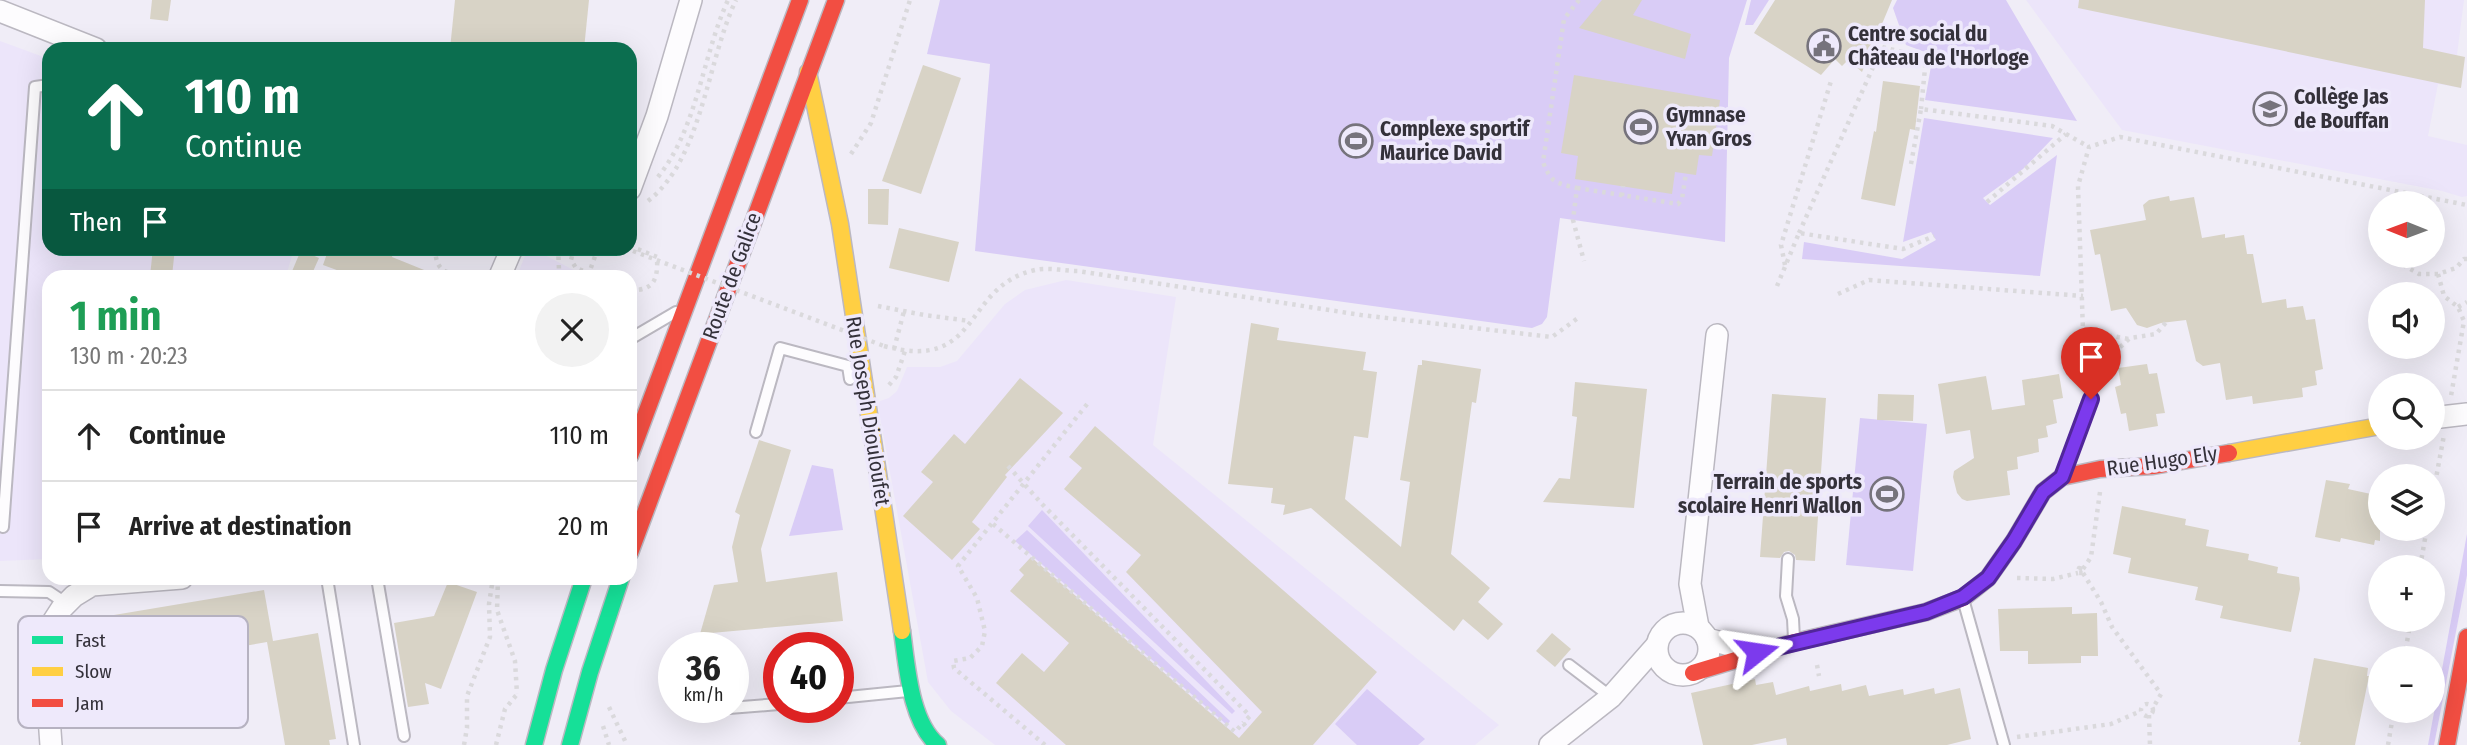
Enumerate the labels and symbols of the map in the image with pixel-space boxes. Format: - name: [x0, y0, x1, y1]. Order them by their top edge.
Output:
- place label: Centre social du Château de l'Horloge: [1848, 21, 2029, 71]
- public building icon: Centre social du Château de l'Horloge: [1805, 27, 1843, 65]
- place label: Collège Jas de Bouffan: [2294, 84, 2389, 134]
- school or university icon: Collège Jas de Bouffan: [2251, 90, 2289, 128]
- place label: Gymnase Yvan Gros: [1665, 102, 1752, 152]
- sports icon: Gymnase Yvan Gros: [1622, 108, 1660, 146]
- place label: Complexe sportif Maurice David: [1380, 116, 1531, 166]
- sports icon: Complexe sportif Maurice David: [1337, 122, 1375, 160]
- north arrow: [2368, 191, 2445, 268]
- street label: Route de Galice: [697, 209, 767, 343]
- street label: Rue Joseph Diouloufet: [840, 314, 896, 508]
- pin: [2061, 327, 2121, 399]
- street label: Rue Hugo Ely: [2105, 440, 2220, 482]
- place label: Terrain de sports scolaire Henri Wallon: [1678, 469, 1862, 519]
- sports icon: Terrain de sports scolaire Henri Wallon: [1868, 475, 1906, 513]
- position arrow: [1720, 615, 1794, 689]
- legend: [18, 616, 248, 728]
- text: Fast: [75, 629, 106, 652]
- speed limit sign: 40: [763, 632, 854, 723]
- text: Slow: [75, 660, 112, 683]
- text: Jam: [75, 692, 104, 715]

